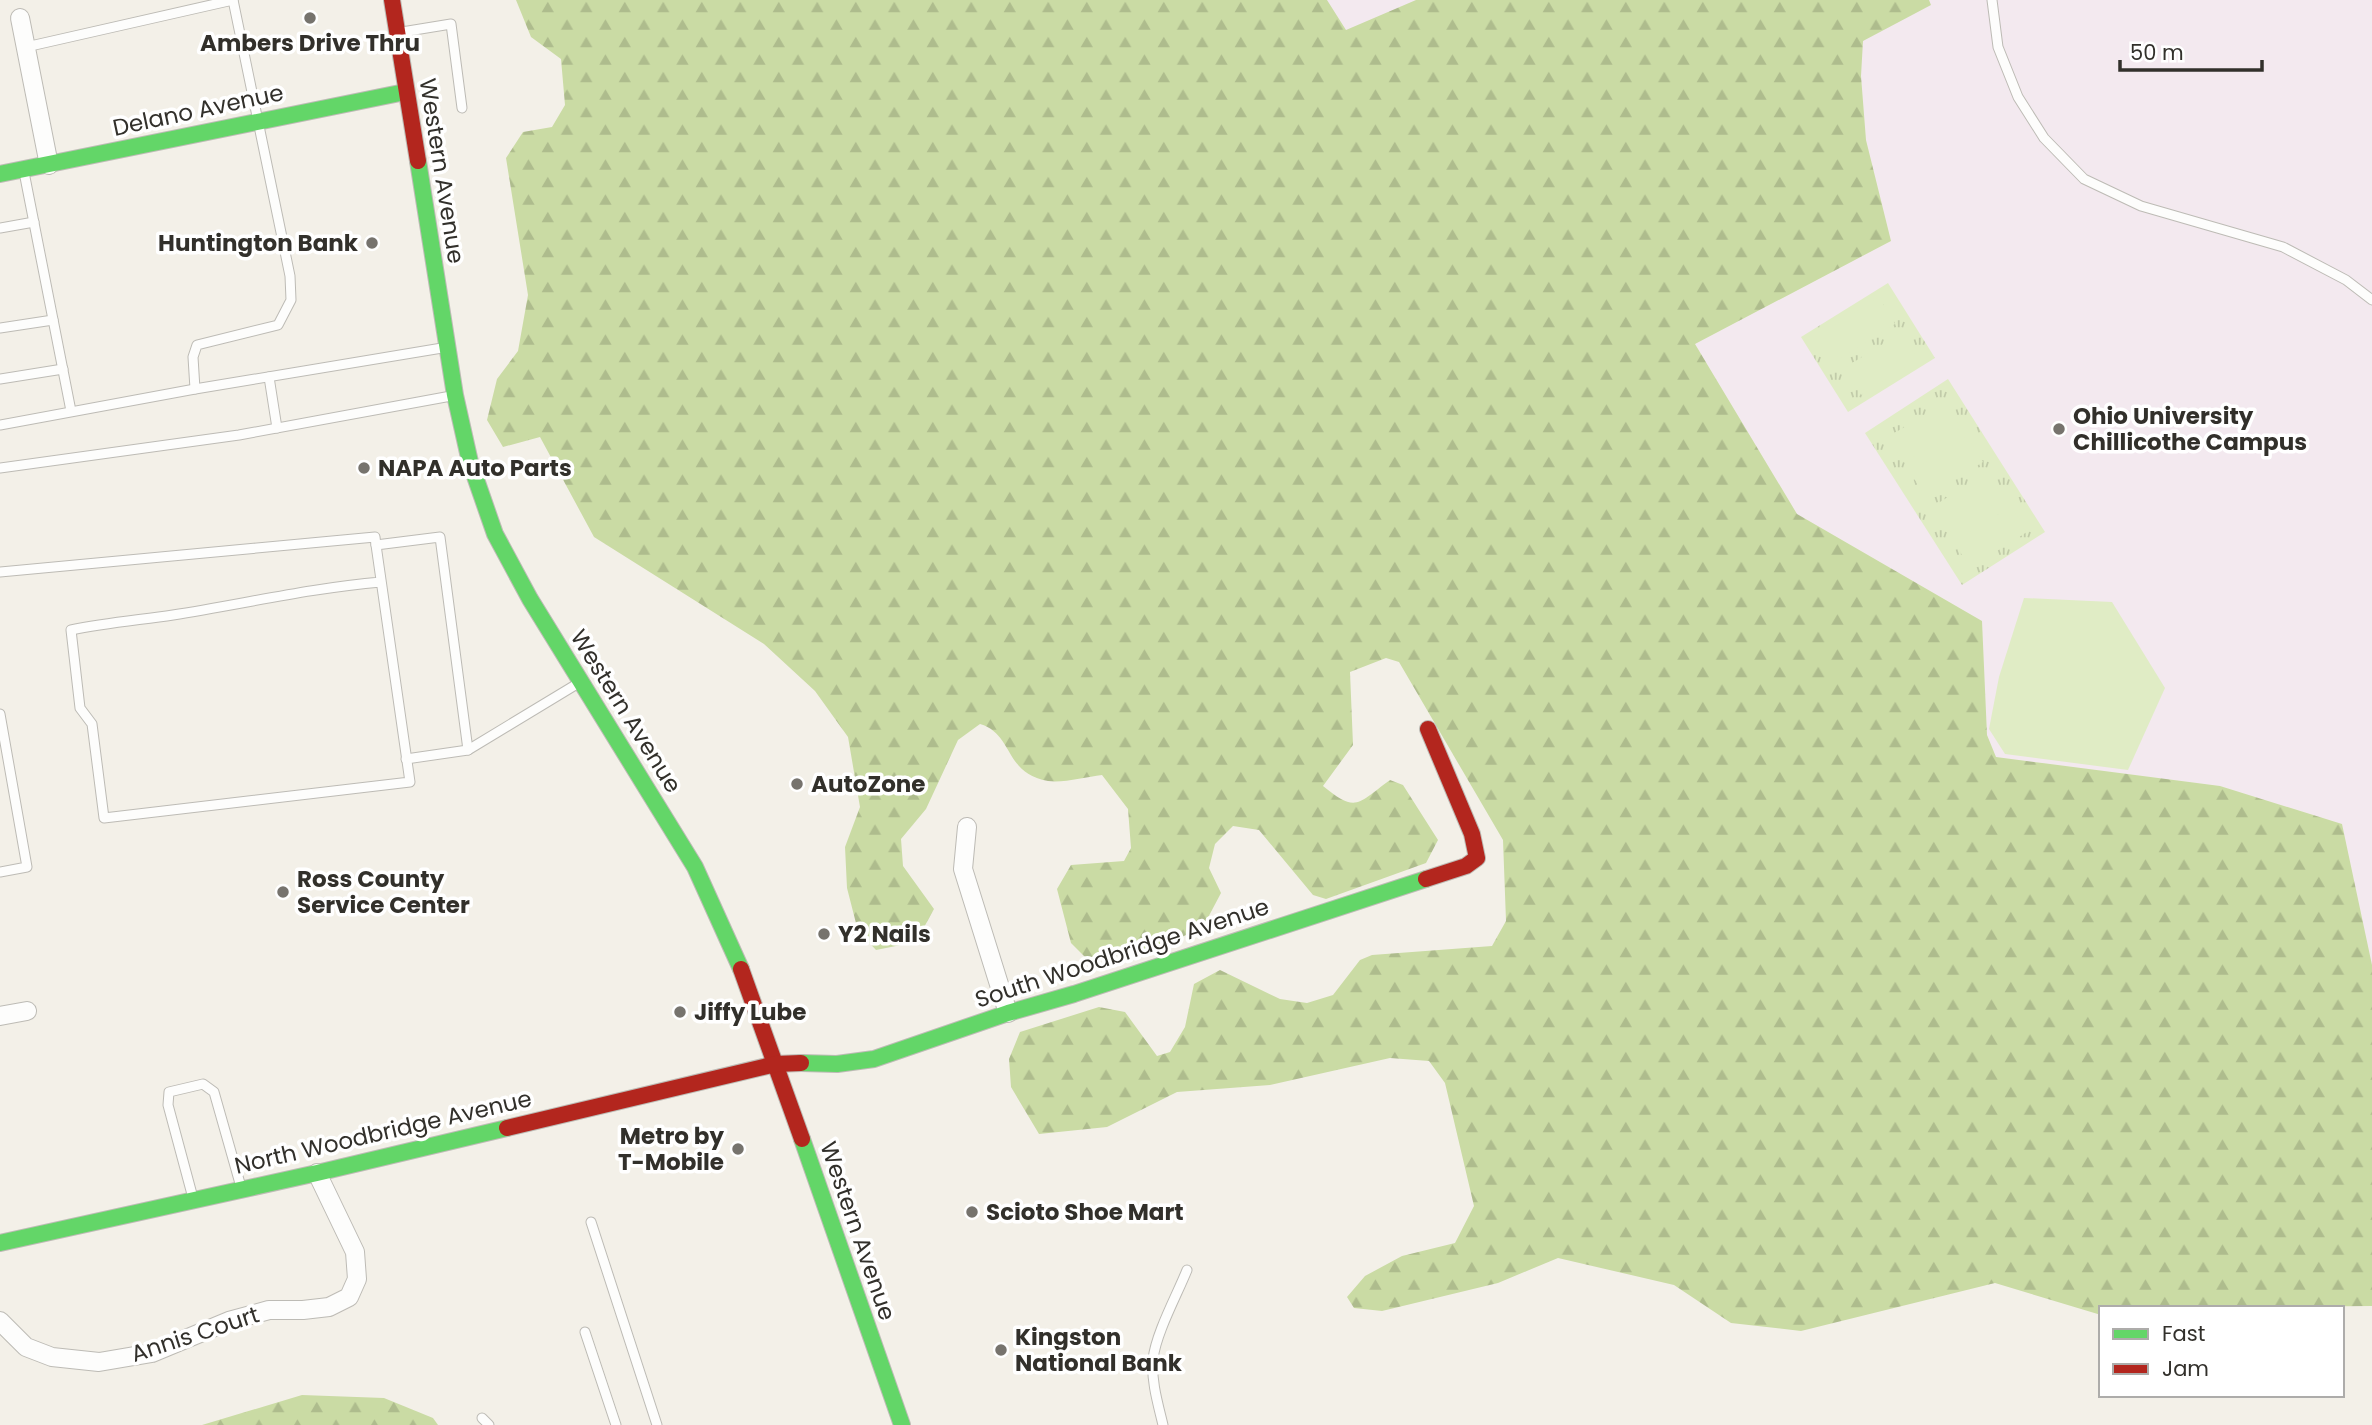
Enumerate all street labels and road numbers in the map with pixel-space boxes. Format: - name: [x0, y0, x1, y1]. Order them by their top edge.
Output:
- street label: Delano Avenue: [110, 76, 286, 144]
- street label: Western Avenue: [412, 76, 472, 266]
- street label: Western Avenue: [563, 623, 689, 799]
- street label: South Woodbridge Avenue: [971, 890, 1273, 1016]
- street label: North Woodbridge Avenue: [231, 1082, 535, 1182]
- street label: Western Avenue: [812, 1137, 904, 1325]
- street label: Annis Court: [127, 1298, 263, 1370]

